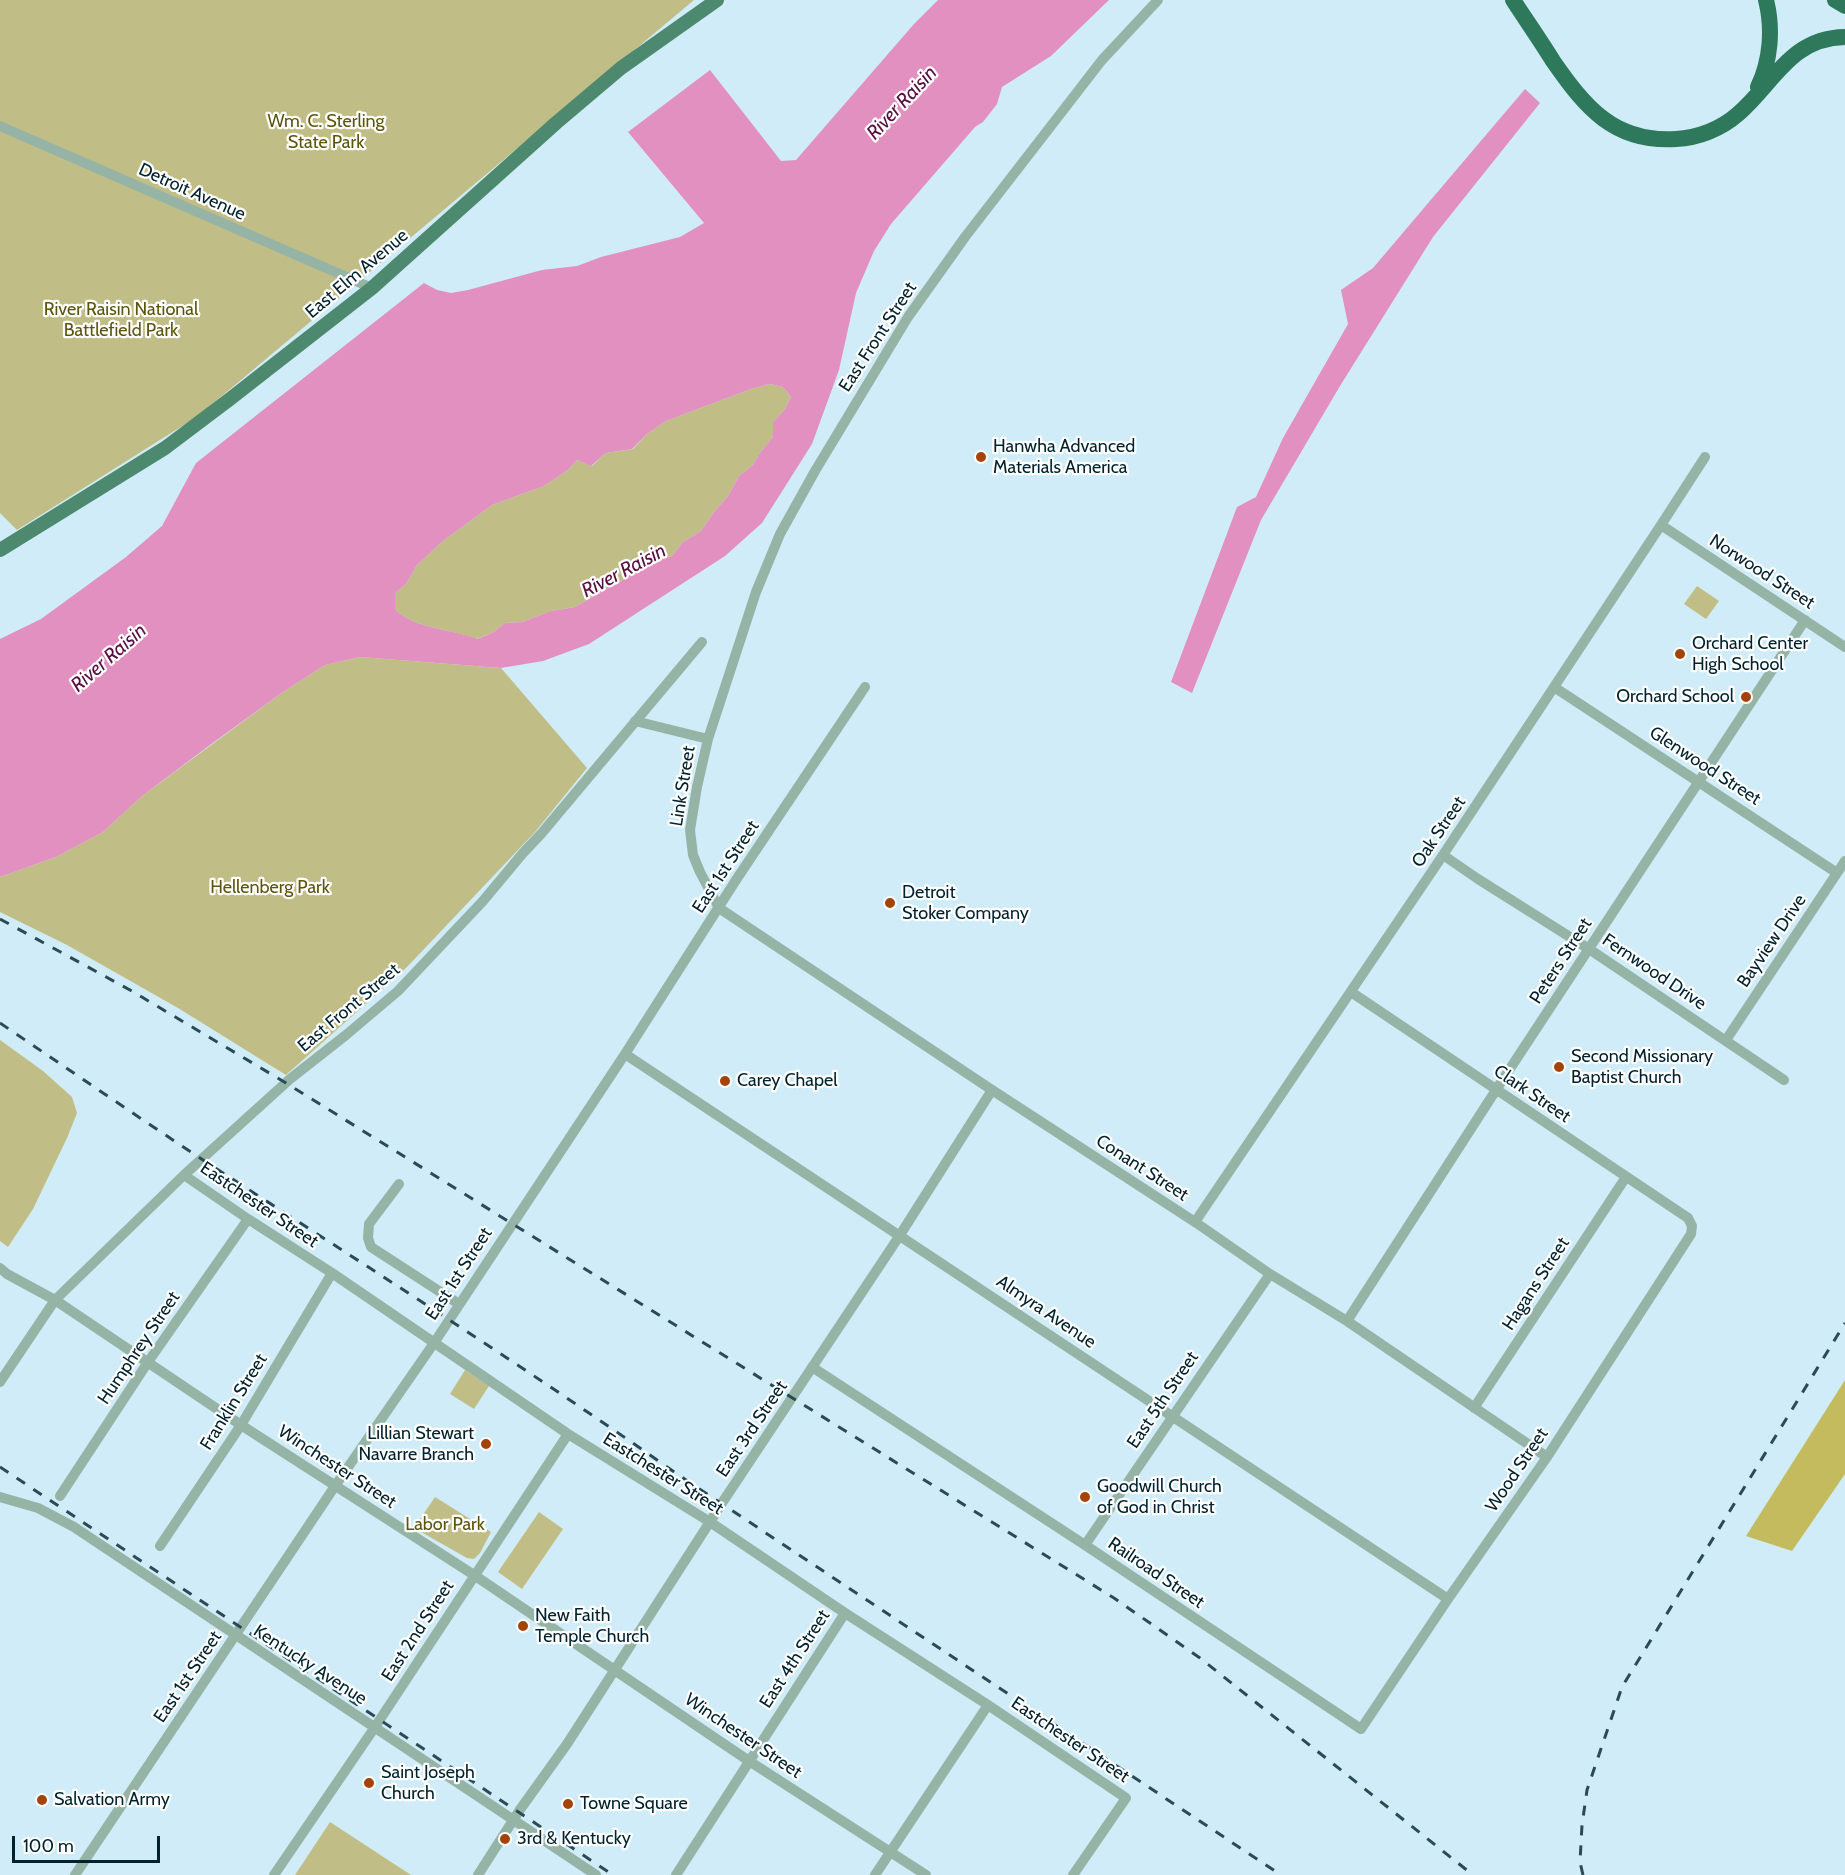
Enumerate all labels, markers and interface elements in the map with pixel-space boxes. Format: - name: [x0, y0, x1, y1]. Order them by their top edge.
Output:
- water label: River Raisin: [862, 61, 942, 145]
- park label: Wm. C. Sterling State Park: [267, 111, 385, 154]
- street label: Detroit Avenue: [135, 159, 249, 225]
- street label: East Elm Avenue: [301, 225, 413, 323]
- street label: East Front Street: [835, 278, 921, 396]
- park label: River Raisin National Battlefield Park: [44, 299, 198, 342]
- place label: Hanwha Advanced Materials America: [993, 436, 1135, 478]
- marker: Hanwha Advanced Materials America: [974, 450, 988, 464]
- street label: Norwood Street: [1705, 530, 1819, 614]
- water label: River Raisin: [578, 539, 670, 603]
- water label: River Raisin: [66, 619, 152, 697]
- place label: Orchard Center High School: [1692, 633, 1808, 676]
- marker: Orchard Center High School: [1673, 647, 1687, 661]
- place label: Orchard School: [1616, 686, 1734, 708]
- marker: Orchard School: [1739, 690, 1753, 704]
- street label: Glenwood Street: [1645, 722, 1765, 810]
- street label: Link Street: [666, 744, 700, 828]
- street label: Oak Street: [1407, 793, 1471, 871]
- street label: East 1st Street: [688, 817, 764, 917]
- park label: Hellenberg Park: [210, 877, 330, 899]
- place label: Detroit Stoker Company: [902, 882, 1029, 924]
- street label: Bayview Drive: [1733, 890, 1811, 992]
- marker: Detroit Stoker Company: [883, 896, 897, 910]
- street label: Peters Street: [1525, 914, 1597, 1008]
- street label: Fernwood Drive: [1598, 929, 1710, 1015]
- street label: East Front Street: [294, 959, 404, 1057]
- place label: Second Missionary Baptist Church: [1571, 1046, 1713, 1088]
- street label: Clark Street: [1489, 1060, 1575, 1128]
- marker: Second Missionary Baptist Church: [1552, 1060, 1566, 1074]
- place label: Carey Chapel: [737, 1070, 837, 1092]
- marker: Carey Chapel: [718, 1074, 732, 1088]
- street label: Conant Street: [1092, 1130, 1192, 1206]
- street label: Eastchester Street: [196, 1158, 322, 1252]
- street label: East 1st Street: [421, 1224, 497, 1324]
- street label: Hagans Street: [1498, 1233, 1574, 1335]
- street label: Almyra Avenue: [992, 1271, 1100, 1353]
- street label: Humphrey Street: [93, 1287, 185, 1409]
- street label: East 5th Street: [1123, 1348, 1203, 1452]
- street label: Franklin Street: [196, 1350, 272, 1454]
- street label: East 3rd Street: [712, 1377, 792, 1481]
- street label: Winchester Street: [274, 1421, 400, 1513]
- place label: Lillian Stewart Navarre Branch: [359, 1423, 474, 1466]
- street label: Wood Street: [1481, 1424, 1553, 1516]
- street label: Eastchester Street: [599, 1428, 727, 1520]
- marker: Lillian Stewart Navarre Branch: [479, 1437, 493, 1451]
- place label: Goodwill Church of God in Christ: [1097, 1476, 1222, 1518]
- marker: Goodwill Church of God in Christ: [1078, 1490, 1092, 1504]
- park label: Labor Park: [405, 1514, 485, 1536]
- street label: Railroad Street: [1104, 1533, 1208, 1613]
- street label: East 2nd Street: [377, 1576, 459, 1686]
- place label: New Faith Temple Church: [535, 1605, 649, 1648]
- street label: East 4th Street: [755, 1606, 835, 1712]
- marker: New Faith Temple Church: [516, 1619, 530, 1633]
- street label: Kentucky Avenue: [249, 1620, 371, 1710]
- street label: East 1st Street: [149, 1627, 227, 1727]
- street label: Winchester Street: [680, 1689, 806, 1783]
- street label: Eastchester Street: [1007, 1693, 1133, 1787]
- place label: Saint Joseph Church: [381, 1762, 475, 1804]
- marker: Saint Joseph Church: [362, 1776, 376, 1790]
- place label: Salvation Army: [54, 1789, 170, 1811]
- marker: Salvation Army: [35, 1793, 49, 1807]
- place label: Towne Square: [580, 1793, 688, 1815]
- marker: Towne Square: [561, 1797, 575, 1811]
- scale bar: [15, 1824, 164, 1862]
- place label: 3rd & Kentucky: [517, 1828, 631, 1850]
- marker: 3rd & Kentucky: [498, 1832, 512, 1846]
- text: 100 m: [23, 1835, 74, 1857]

